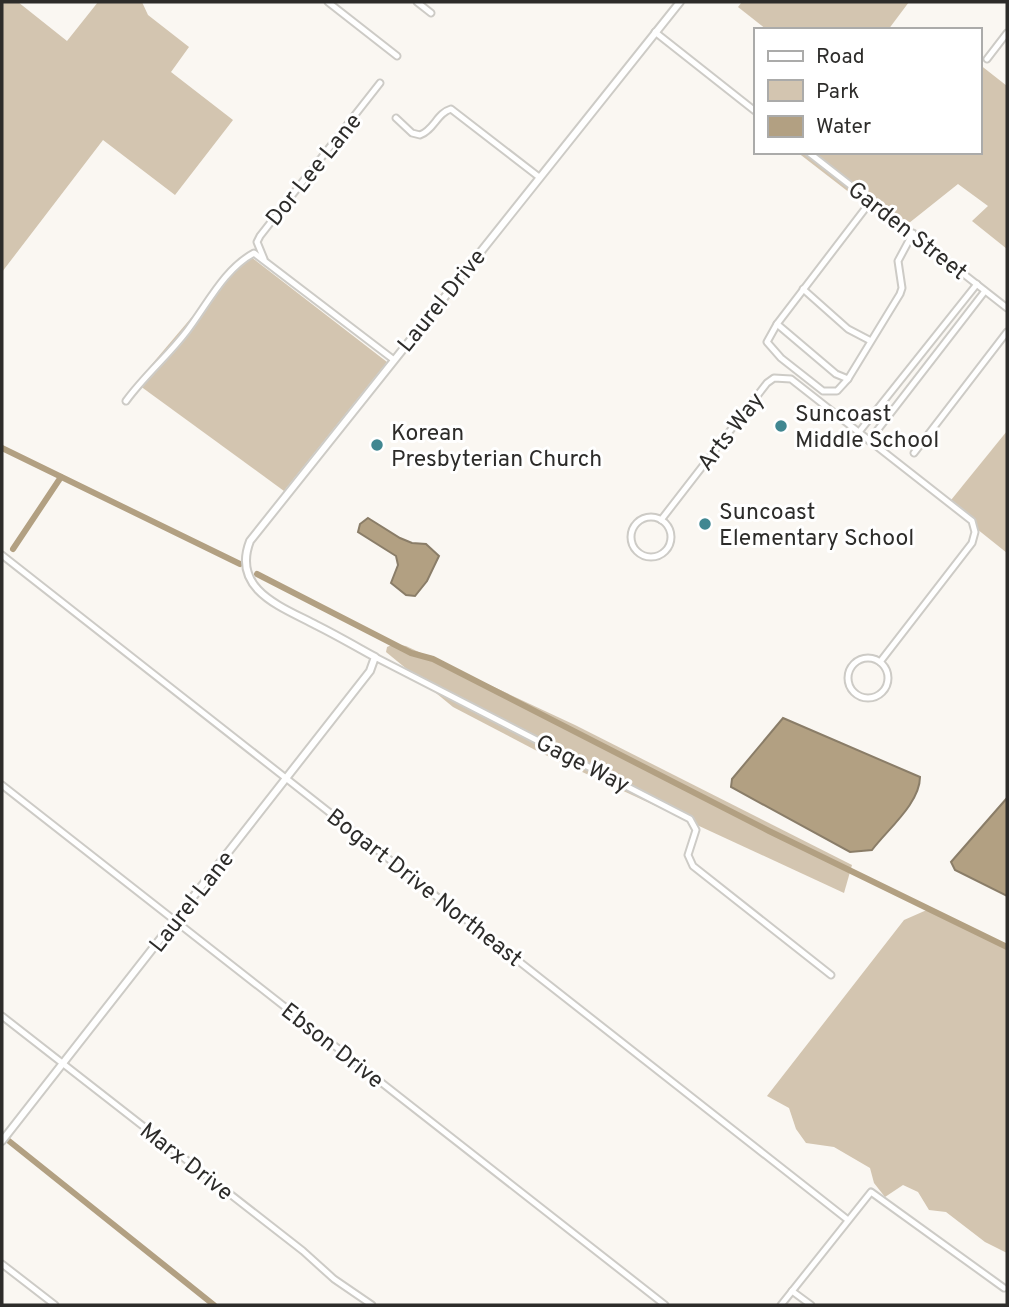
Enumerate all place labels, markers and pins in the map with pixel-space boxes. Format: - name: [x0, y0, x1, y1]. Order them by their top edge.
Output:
- place label: Suncoast Middle School: [795, 401, 939, 456]
- marker: Suncoast Middle School: [773, 418, 789, 434]
- place label: Korean Presbyterian Church: [391, 420, 602, 475]
- marker: Korean Presbyterian Church: [369, 437, 385, 453]
- place label: Suncoast Elementary School: [719, 499, 914, 554]
- marker: Suncoast Elementary School: [697, 516, 713, 532]

